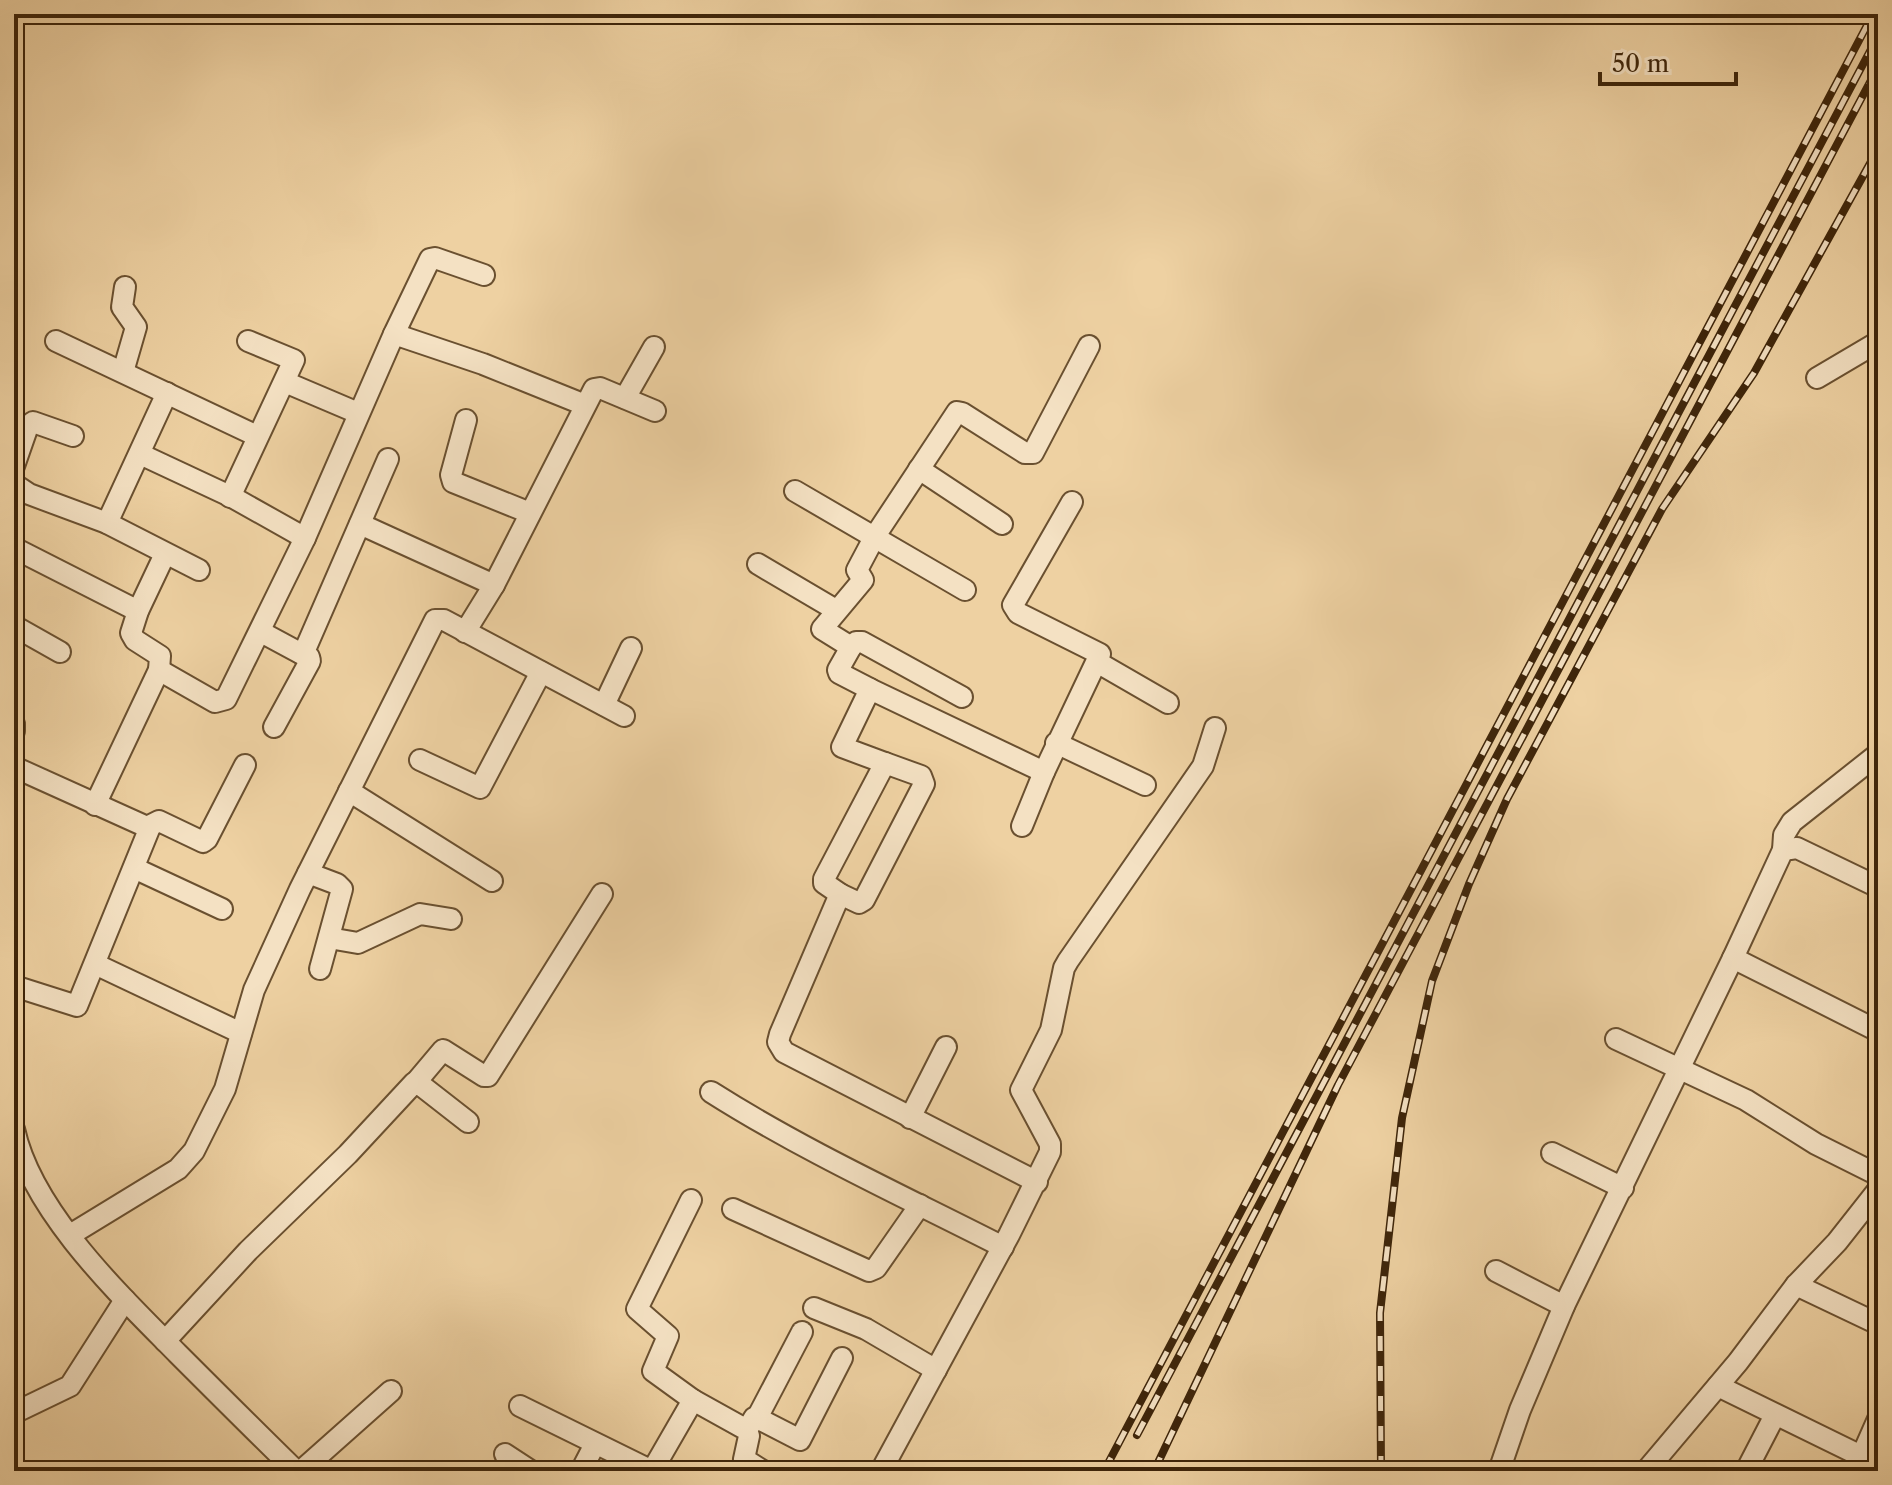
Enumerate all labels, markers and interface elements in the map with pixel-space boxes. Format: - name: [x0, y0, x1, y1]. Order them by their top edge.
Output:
- scale bar: [1600, 36, 1736, 86]
- text: 50 m: [1612, 49, 1669, 78]

